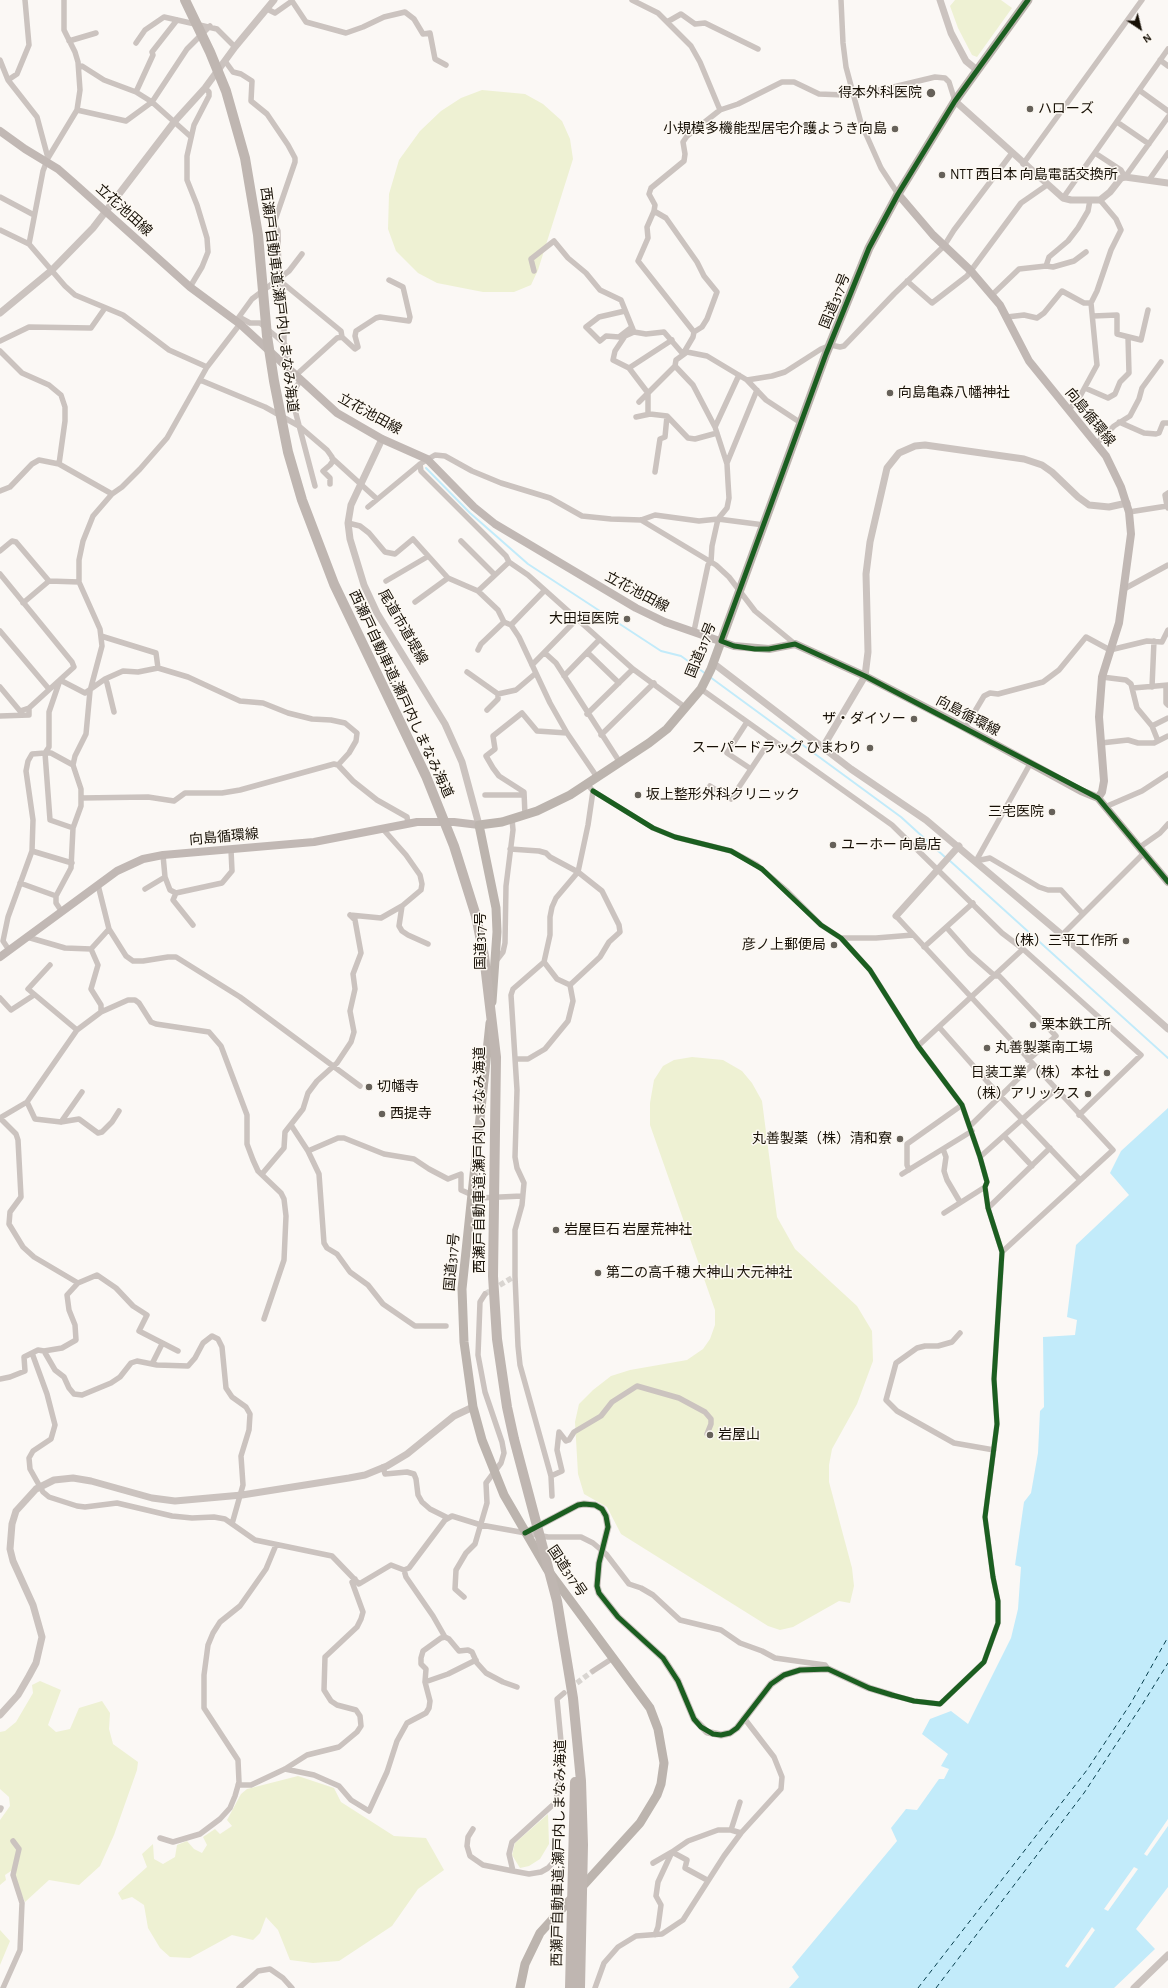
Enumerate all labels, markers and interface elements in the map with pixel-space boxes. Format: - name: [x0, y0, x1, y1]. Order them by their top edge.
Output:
- north arrow: [1120, 8, 1160, 48]
- text: N: [1141, 32, 1153, 45]
- place label: 得本外科医院: [838, 85, 922, 101]
- marker: 得本外科医院: [925, 87, 937, 99]
- place label: ハローズ: [1038, 101, 1094, 117]
- marker: ハローズ: [1025, 104, 1035, 114]
- place label: 小規模多機能型居宅介護ようき向島: [663, 121, 887, 137]
- marker: 小規模多機能型居宅介護ようき向島: [890, 124, 900, 134]
- place label: NTT 西日本 向島電話交換所: [950, 167, 1118, 183]
- marker: NTT 西日本 向島電話交換所: [937, 170, 947, 180]
- street label: 立花池田線: [92, 180, 156, 240]
- street label: 西瀬戸自動車道;瀬戸内しまなみ海道: [257, 186, 301, 414]
- street label: 国道317号: [816, 271, 854, 331]
- place label: 向島亀森八幡神社: [898, 385, 1010, 401]
- street label: 向島循環線: [1061, 385, 1119, 449]
- marker: 向島亀森八幡神社: [885, 388, 895, 398]
- street label: 立花池田線: [335, 390, 405, 438]
- street label: 立花池田線: [602, 568, 672, 616]
- street label: 尾道市道堤線: [375, 586, 431, 668]
- street label: 西瀬戸自動車道;瀬戸内しまなみ海道: [345, 587, 457, 801]
- place label: 大田垣医院: [549, 611, 619, 627]
- marker: 大田垣医院: [622, 614, 632, 624]
- street label: 国道317号: [682, 620, 720, 680]
- street label: 向島循環線: [933, 692, 1003, 740]
- place label: ザ・ダイソー: [822, 711, 906, 727]
- marker: ザ・ダイソー: [909, 714, 919, 724]
- place label: スーパードラッグ ひまわり: [692, 740, 862, 756]
- marker: スーパードラッグ ひまわり: [865, 743, 875, 753]
- place label: 坂上整形外科クリニック: [646, 787, 800, 803]
- marker: 坂上整形外科クリニック: [633, 790, 643, 800]
- place label: 三宅医院: [988, 804, 1044, 820]
- marker: 三宅医院: [1047, 807, 1057, 817]
- street label: 向島循環線: [188, 826, 260, 848]
- place label: ユーホー 向島店: [841, 837, 941, 853]
- marker: ユーホー 向島店: [828, 840, 838, 850]
- street label: 国道317号: [473, 912, 489, 970]
- place label: （株）三平工作所: [1006, 933, 1118, 949]
- marker: （株）三平工作所: [1121, 936, 1131, 946]
- place label: 彦ノ上郵便局: [742, 937, 826, 953]
- marker: 彦ノ上郵便局: [829, 940, 839, 950]
- place label: 栗本鉄工所: [1041, 1017, 1111, 1033]
- marker: 栗本鉄工所: [1028, 1020, 1038, 1030]
- place label: 丸善製薬南工場: [995, 1040, 1093, 1056]
- marker: 丸善製薬南工場: [982, 1043, 992, 1053]
- street label: 西瀬戸自動車道;瀬戸内しまなみ海道: [472, 1046, 488, 1274]
- place label: 日装工業（株） 本社: [971, 1065, 1099, 1081]
- marker: 日装工業（株） 本社: [1102, 1068, 1112, 1078]
- place label: 切幡寺: [377, 1079, 419, 1095]
- marker: 切幡寺: [364, 1082, 374, 1092]
- place label: （株）アリックス: [968, 1086, 1080, 1102]
- marker: （株）アリックス: [1083, 1089, 1093, 1099]
- place label: 西提寺: [390, 1106, 432, 1122]
- marker: 西提寺: [377, 1109, 387, 1119]
- place label: 丸善製薬（株）清和寮: [752, 1131, 892, 1147]
- marker: 丸善製薬（株）清和寮: [895, 1134, 905, 1144]
- place label: 岩屋巨石 岩屋荒神社: [564, 1222, 692, 1238]
- marker: 岩屋巨石 岩屋荒神社: [551, 1225, 561, 1235]
- street label: 国道317号: [441, 1232, 463, 1292]
- place label: 第二の高千穂 大神山 大元神社: [606, 1265, 793, 1281]
- marker: 第二の高千穂 大神山 大元神社: [593, 1268, 603, 1278]
- place label: 岩屋山: [718, 1427, 760, 1443]
- marker: 岩屋山: [705, 1430, 715, 1440]
- street label: 国道317号: [544, 1542, 590, 1600]
- street label: 西瀬戸自動車道;瀬戸内しまなみ海道: [549, 1739, 569, 1967]

